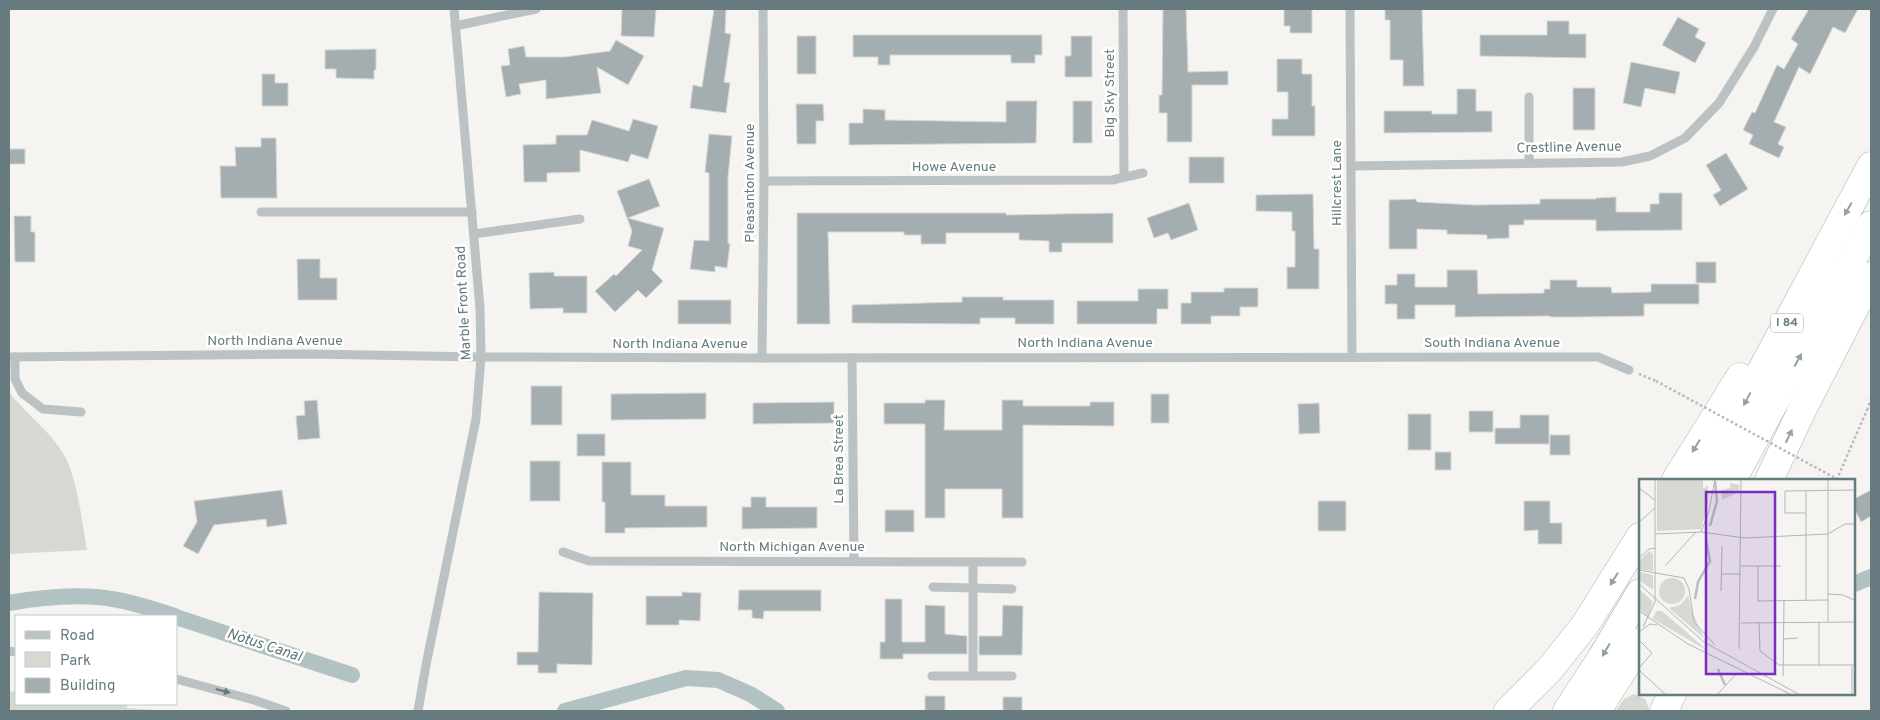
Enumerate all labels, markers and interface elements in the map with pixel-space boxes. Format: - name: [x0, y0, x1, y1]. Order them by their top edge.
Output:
- street label: Big Sky Street: [1102, 49, 1119, 137]
- street label: Pleasanton Avenue: [742, 123, 759, 243]
- street label: Crestline Avenue: [1516, 139, 1622, 157]
- street label: Hillcrest Lane: [1329, 140, 1346, 226]
- street label: Howe Avenue: [912, 159, 996, 176]
- one-way arrow: [1844, 202, 1852, 216]
- street label: Marble Front Road: [453, 245, 475, 361]
- road number: I 84: [1771, 314, 1803, 332]
- street label: North Indiana Avenue: [207, 333, 343, 350]
- street label: North Indiana Avenue: [1017, 335, 1153, 352]
- street label: South Indiana Avenue: [1424, 335, 1560, 352]
- street label: North Indiana Avenue: [612, 336, 748, 353]
- one-way arrow: [1793, 354, 1802, 367]
- one-way arrow: [1743, 392, 1751, 406]
- street label: La Brea Street: [831, 414, 848, 504]
- one-way arrow: [1786, 429, 1794, 443]
- one-way arrow: [1692, 440, 1701, 453]
- inset map: [1639, 479, 1855, 695]
- street label: North Michigan Avenue: [719, 539, 865, 556]
- one-way arrow: [1610, 572, 1619, 585]
- legend: [15, 615, 178, 705]
- water label: Notus Canal: [224, 625, 305, 667]
- text: Road: [60, 627, 95, 646]
- one-way arrow: [1602, 643, 1611, 656]
- text: Park: [60, 652, 91, 671]
- text: Building: [60, 677, 115, 696]
- one-way arrow: [216, 688, 231, 696]

